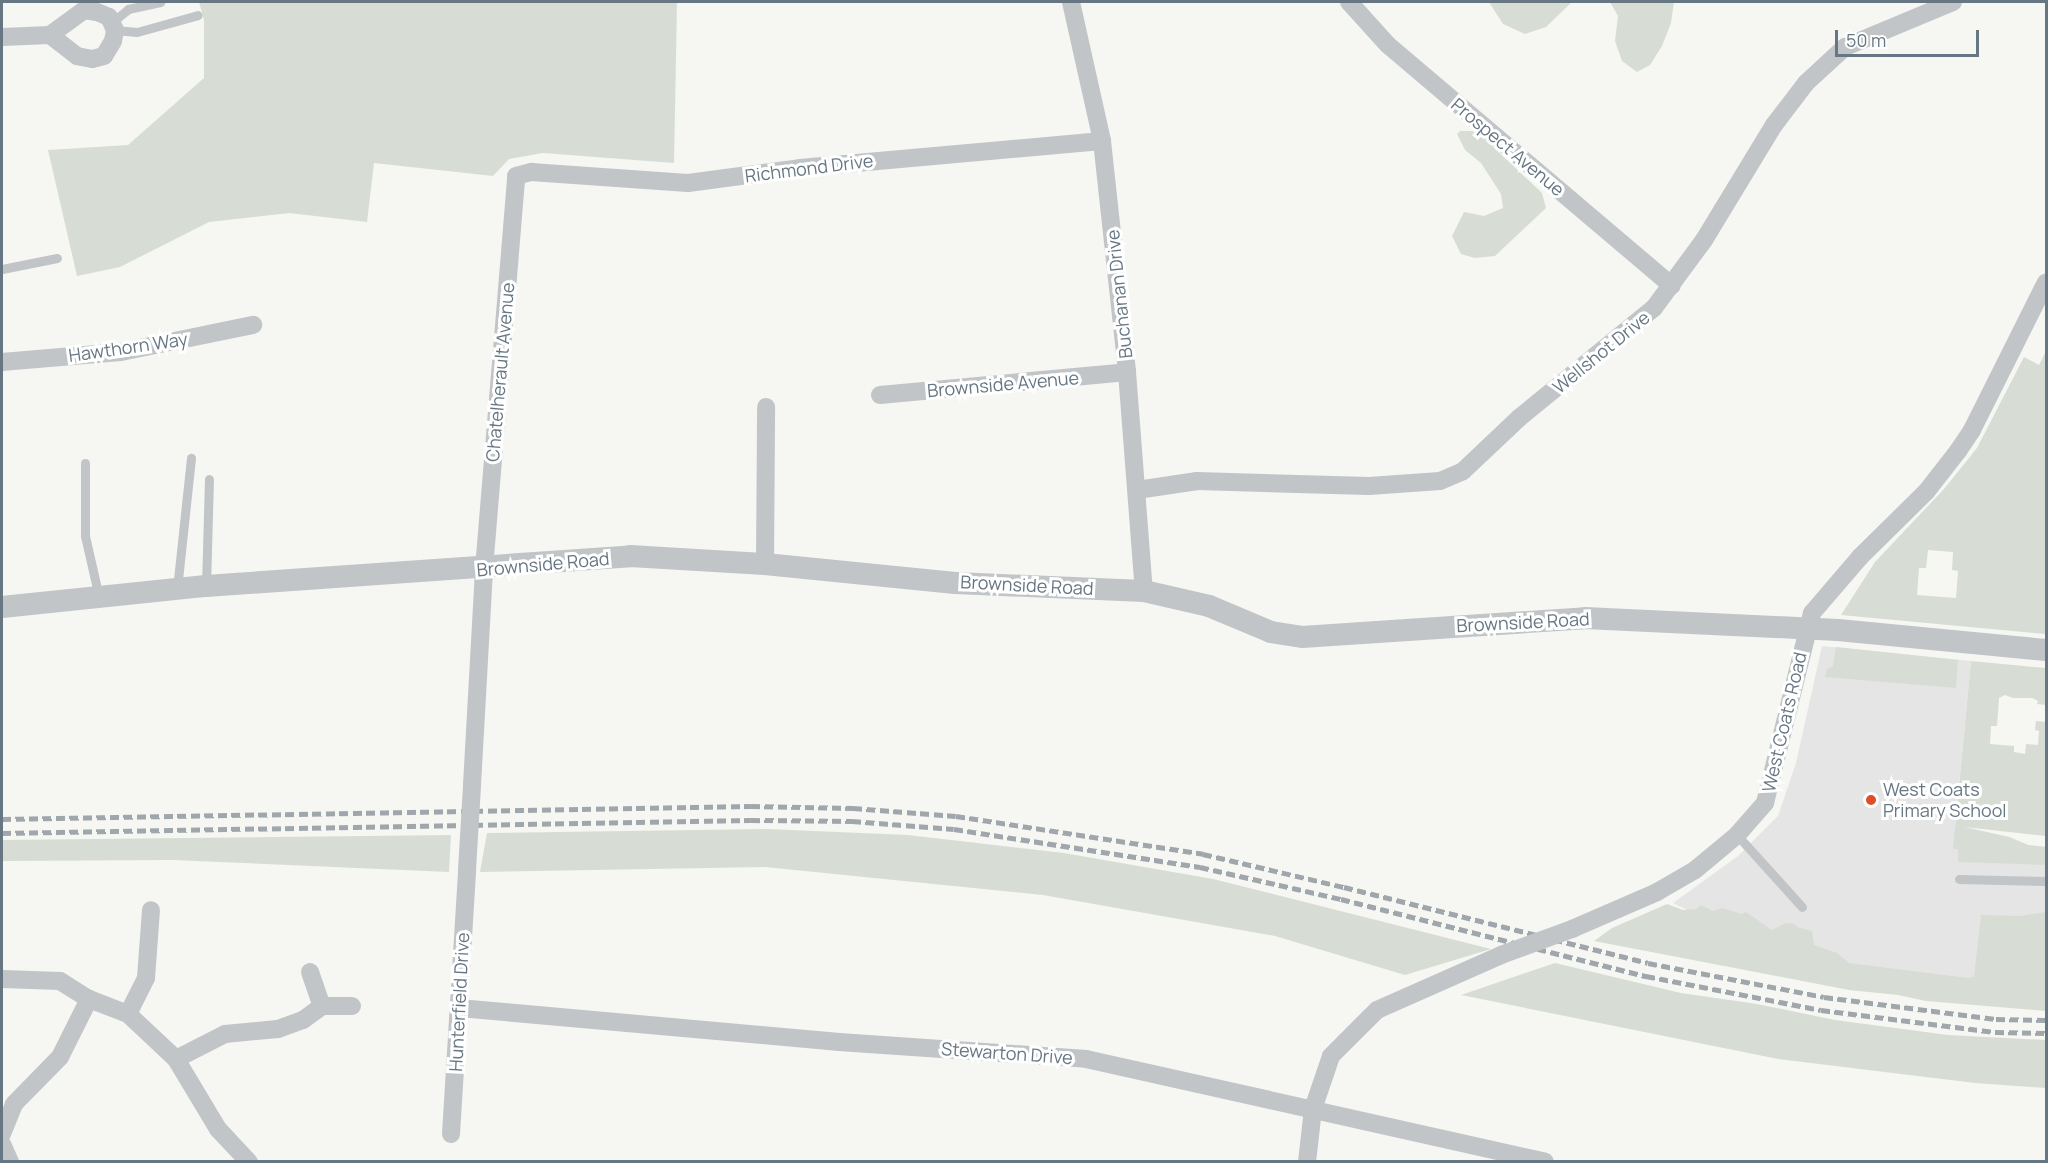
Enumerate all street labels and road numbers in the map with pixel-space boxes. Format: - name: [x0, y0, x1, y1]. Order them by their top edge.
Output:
- street label: Prospect Avenue: [1447, 93, 1569, 201]
- street label: Richmond Drive: [744, 149, 874, 187]
- street label: Buchanan Drive: [1101, 229, 1137, 359]
- street label: Chatelherault Avenue: [481, 281, 519, 463]
- street label: Wellshot Drive: [1548, 306, 1654, 398]
- street label: Hawthorn Way: [67, 328, 189, 366]
- street label: Brownside Avenue: [926, 367, 1080, 401]
- street label: Brownside Road: [476, 547, 610, 581]
- street label: Brownside Road: [960, 571, 1094, 599]
- street label: Brownside Road: [1456, 608, 1590, 636]
- street label: West Coats Road: [1757, 650, 1811, 794]
- street label: Hunterfield Drive: [445, 932, 473, 1072]
- street label: Stewarton Drive: [941, 1038, 1073, 1068]

